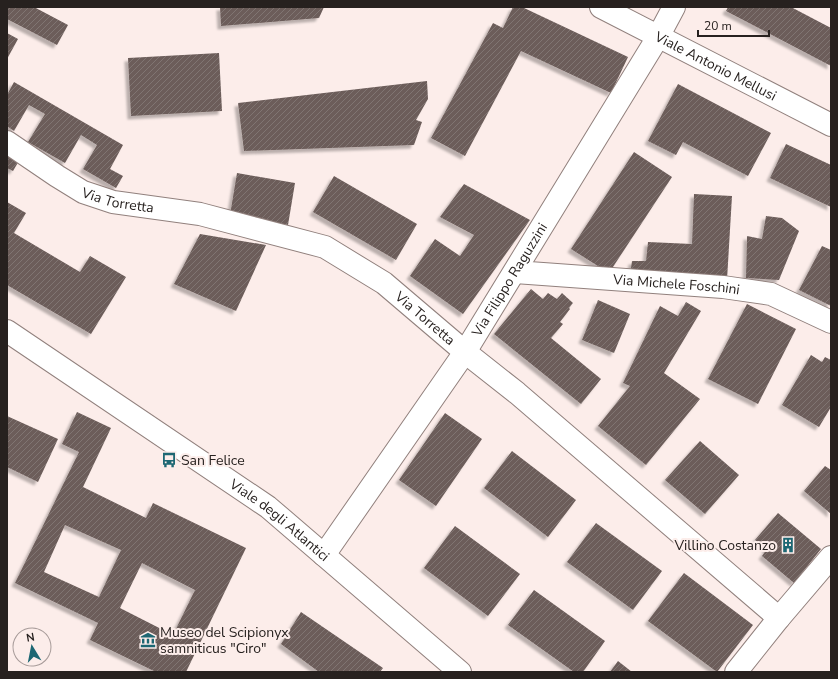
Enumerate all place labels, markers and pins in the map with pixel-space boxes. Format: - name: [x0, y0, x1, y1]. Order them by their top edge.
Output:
- bus stop icon: San Felice: [160, 451, 178, 469]
- place label: San Felice: [181, 451, 245, 470]
- place label: Villino Costanzo: [673, 536, 776, 555]
- building icon: Villino Costanzo: [779, 536, 797, 554]
- place label: Museo del Scipionyx samniticus "Ciro": [160, 623, 289, 658]
- museum icon: Museo del Scipionyx samniticus "Ciro": [139, 631, 157, 649]

